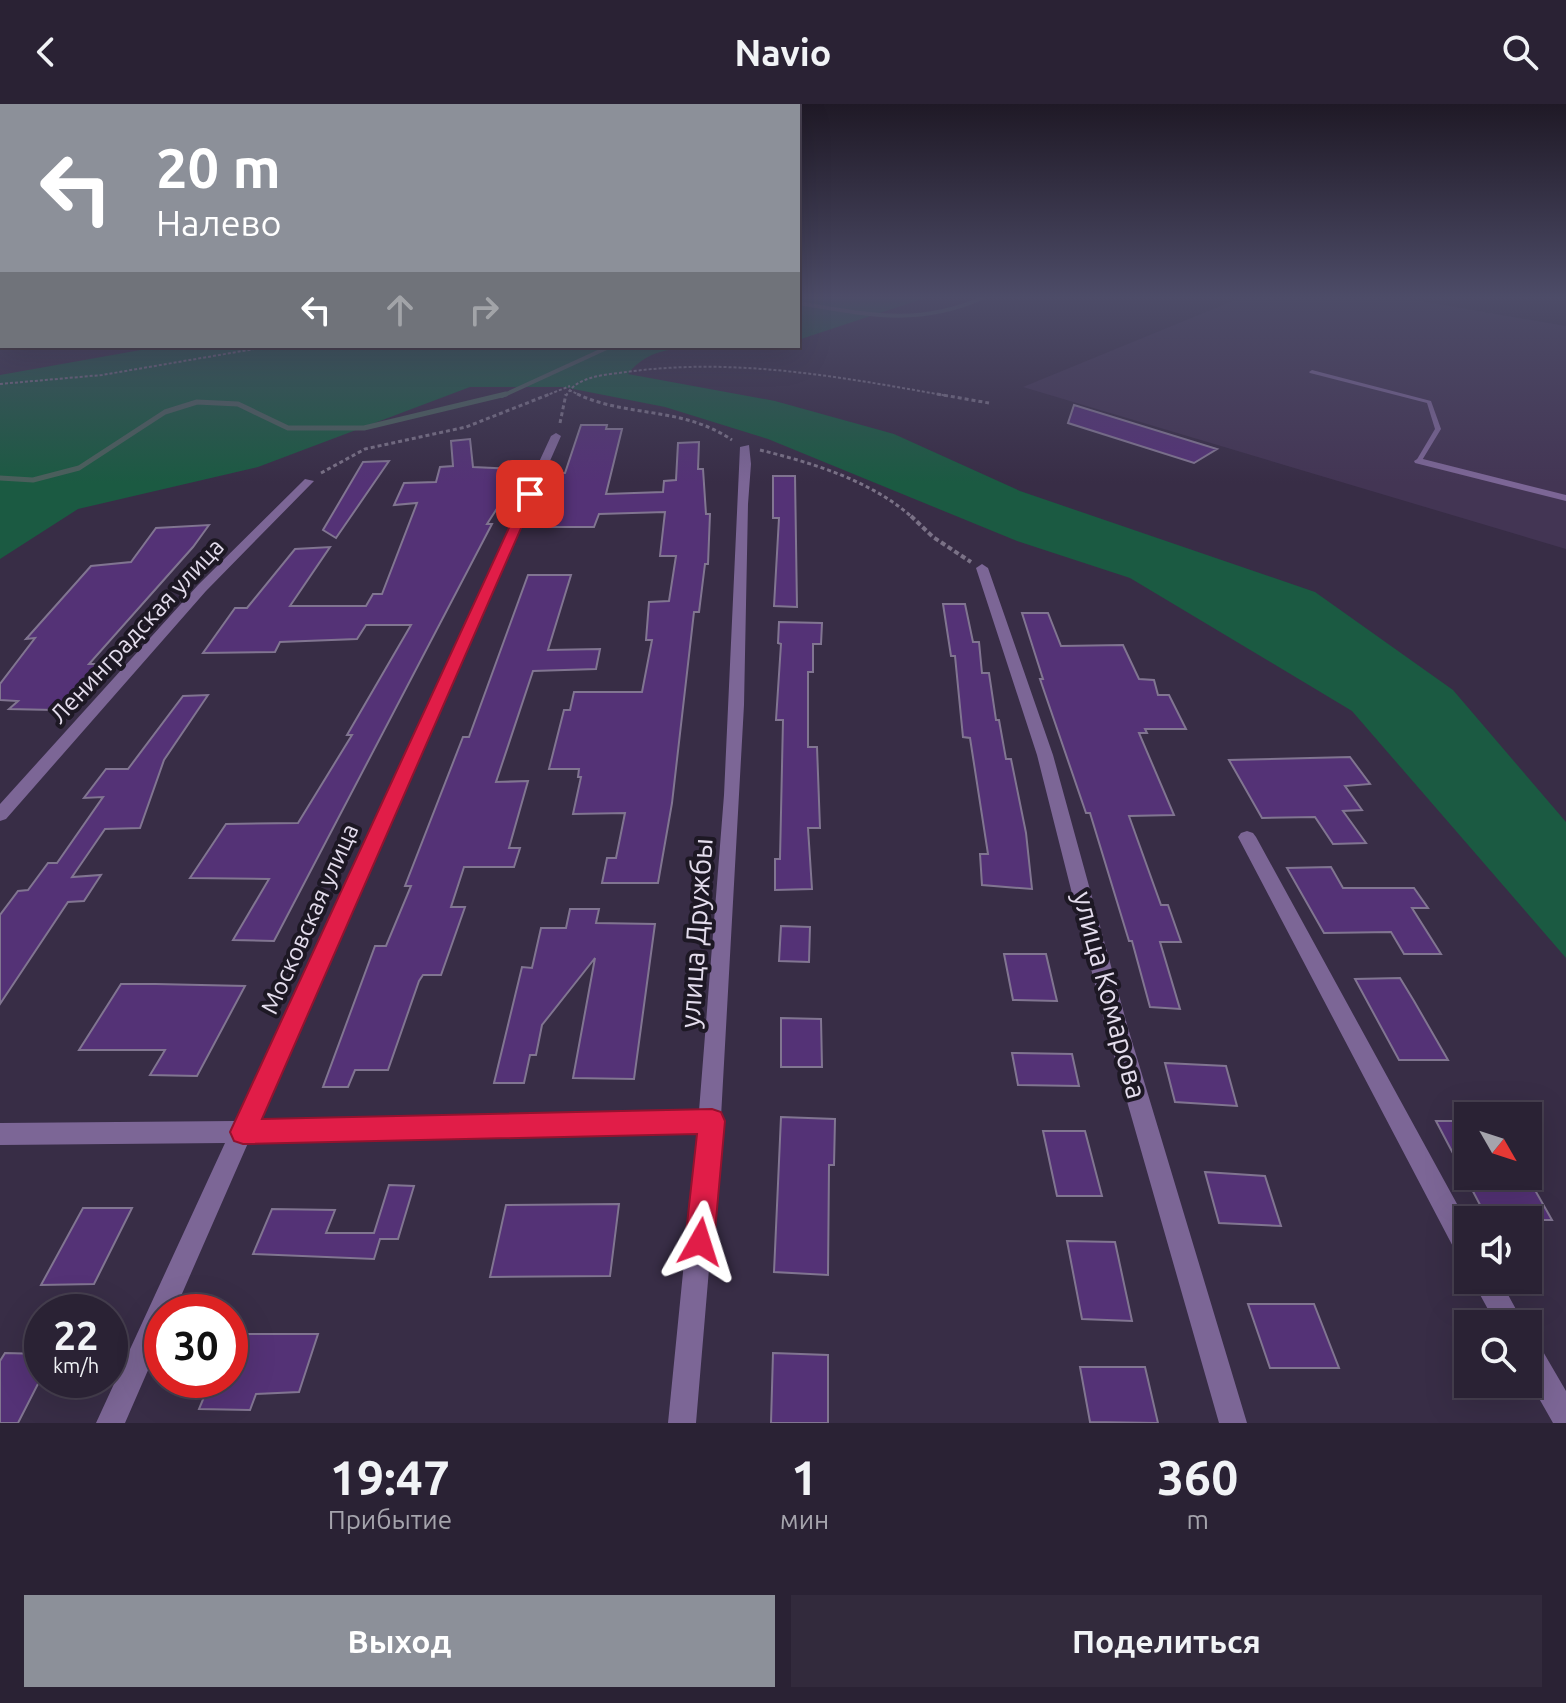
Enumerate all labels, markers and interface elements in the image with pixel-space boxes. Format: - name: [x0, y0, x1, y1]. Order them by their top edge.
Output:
- icon: back: [24, 30, 68, 74]
- icon: search: [1498, 30, 1542, 74]
- text: Navio: [735, 32, 831, 73]
- icon: left: [24, 136, 128, 240]
- text: 20 m: [156, 136, 281, 199]
- text: Налево: [156, 202, 281, 243]
- icon: left: [294, 288, 338, 332]
- icon: ahead: [378, 288, 422, 332]
- icon: right: [462, 288, 506, 332]
- pin: [496, 460, 564, 528]
- icon: arrive: [508, 472, 552, 516]
- street label: Ленинградская улица: [44, 533, 229, 728]
- street label: Московская улица: [255, 820, 364, 1018]
- street label: улица Дружбы: [673, 837, 718, 1029]
- street label: улица Комарова: [1068, 888, 1153, 1102]
- north arrow: [1454, 1102, 1542, 1190]
- map controls: [1454, 1102, 1542, 1398]
- position arrow: [658, 1200, 742, 1284]
- button: sound: [1454, 1206, 1542, 1294]
- speed limit sign: 30: [144, 1294, 248, 1398]
- button: search: [1454, 1310, 1542, 1398]
- text: 22: [53, 1313, 99, 1358]
- text: km/h: [53, 1354, 99, 1377]
- text: 19:47: [330, 1450, 450, 1504]
- text: 1: [791, 1450, 818, 1504]
- text: 360: [1157, 1450, 1238, 1504]
- text: Прибытие: [328, 1505, 452, 1534]
- text: мин: [780, 1505, 829, 1534]
- text: m: [1186, 1505, 1209, 1534]
- button: Выход: [24, 1595, 775, 1687]
- button: Поделиться: [791, 1595, 1542, 1687]

